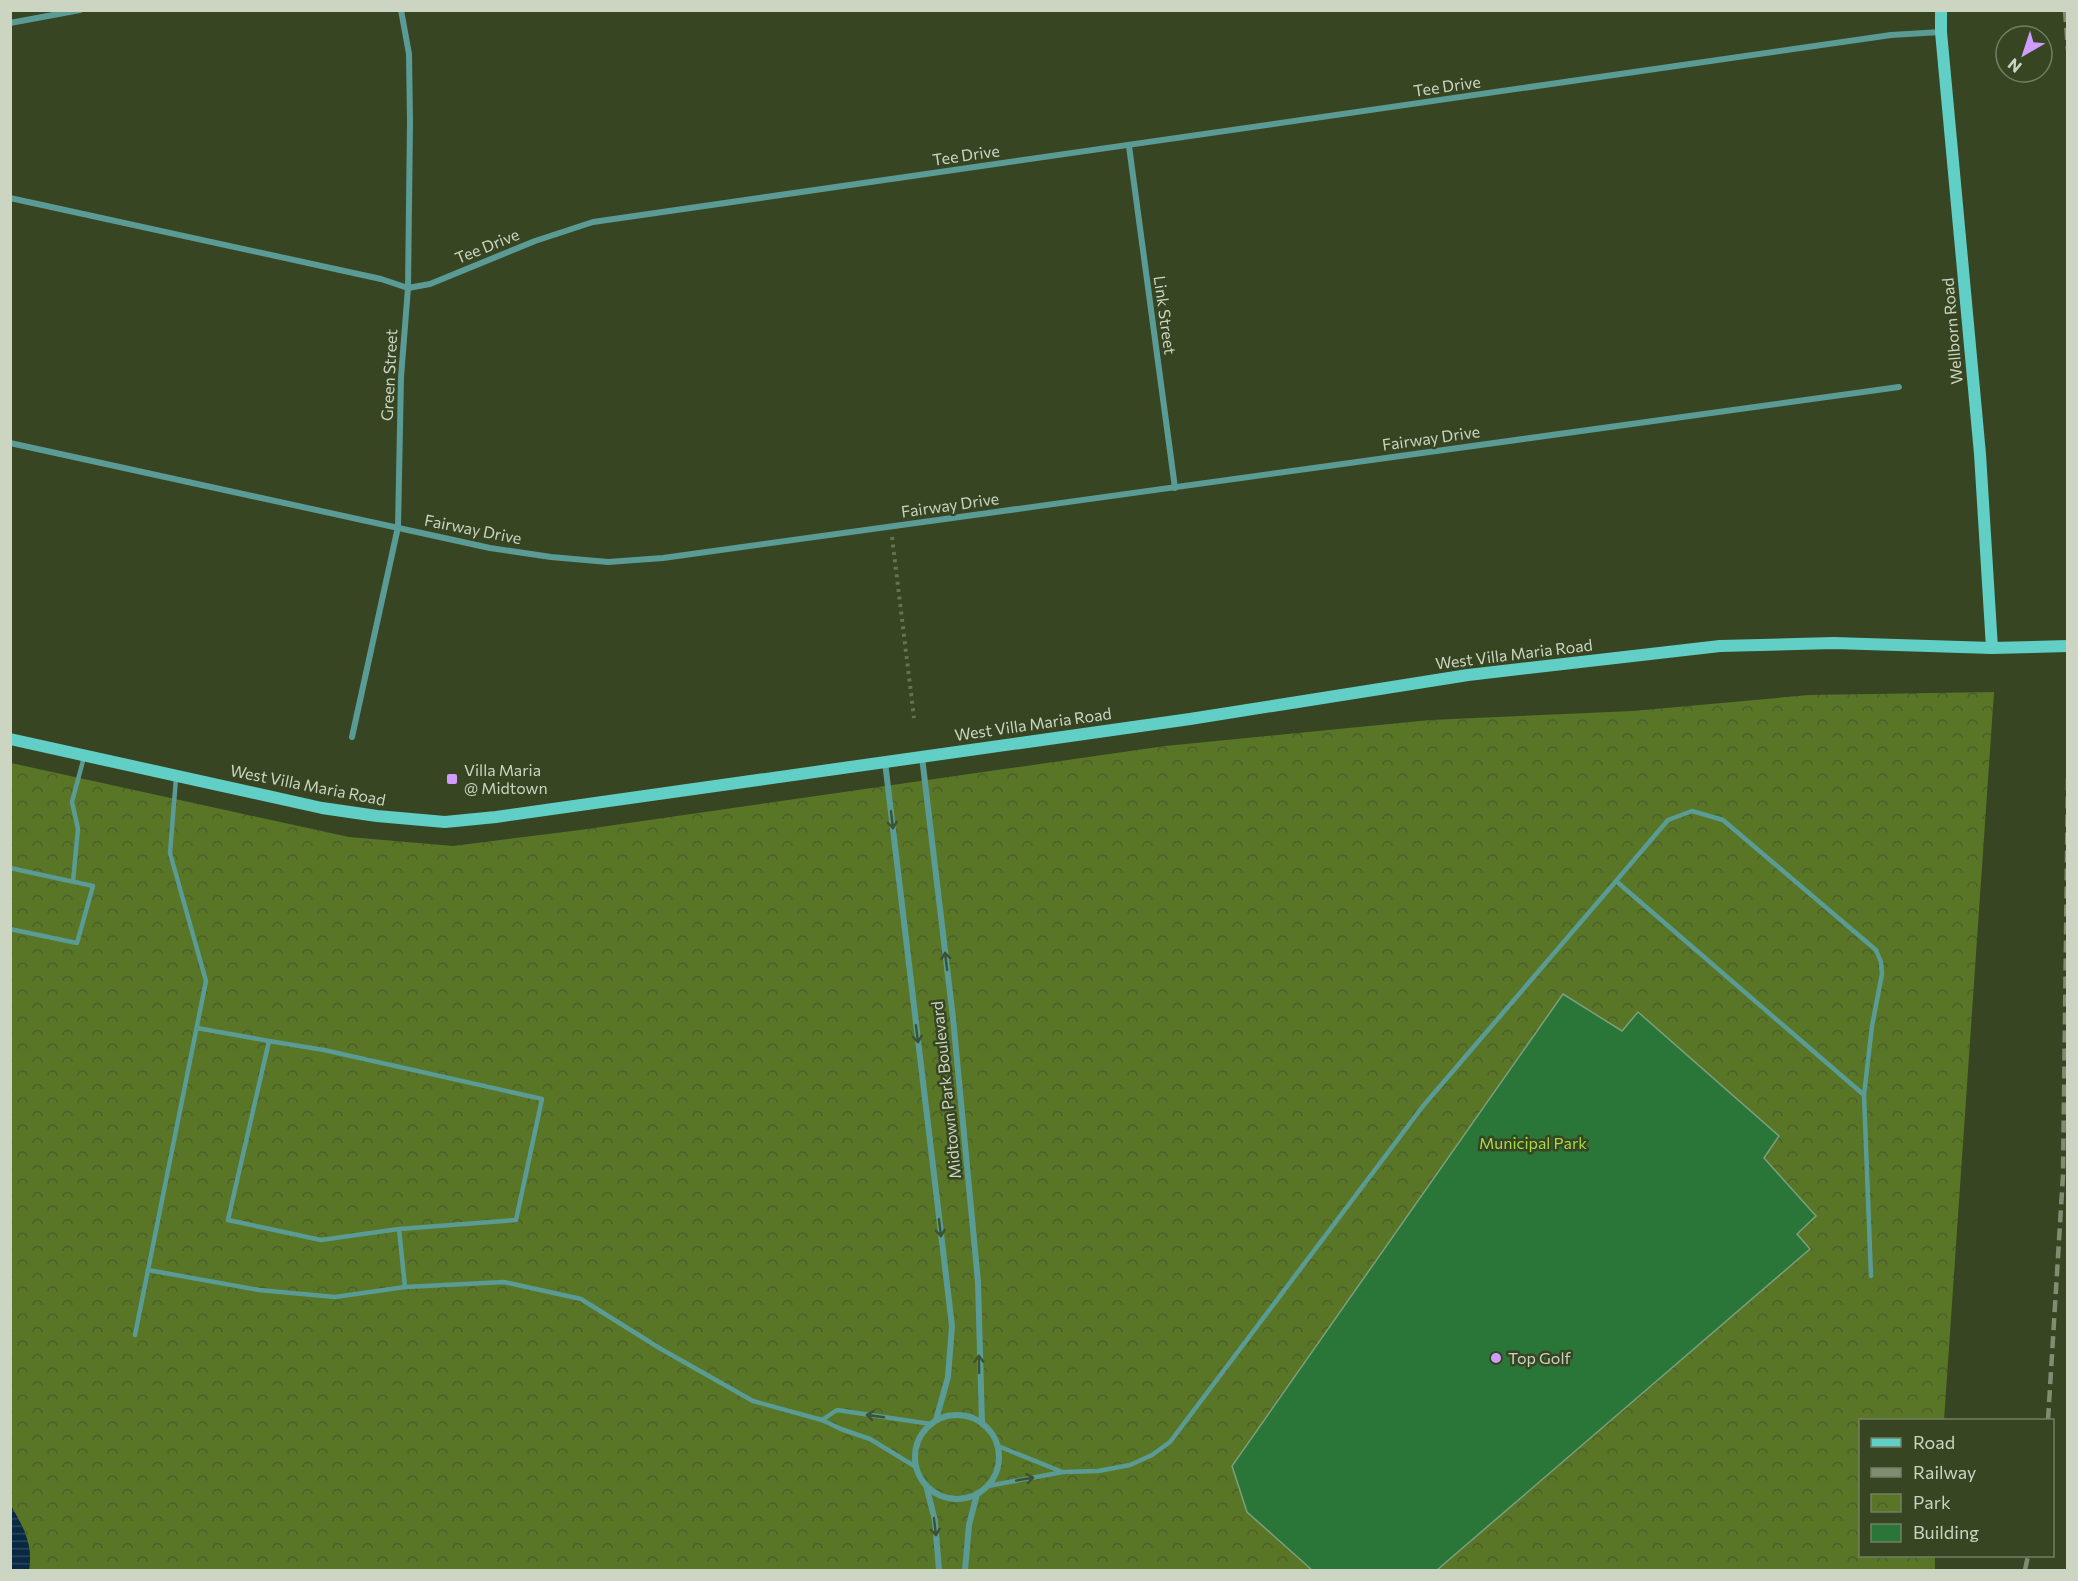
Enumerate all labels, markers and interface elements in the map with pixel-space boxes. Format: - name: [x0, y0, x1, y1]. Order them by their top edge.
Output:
- north arrow: [1994, 24, 2054, 84]
- text: N: [2004, 55, 2025, 77]
- street label: Tee Drive: [1412, 71, 1482, 100]
- street label: Tee Drive: [931, 140, 1001, 169]
- street label: Tee Drive: [452, 224, 522, 267]
- street label: Link Street: [1151, 274, 1180, 356]
- street label: Wellborn Road: [1937, 277, 1966, 385]
- street label: Green Street: [377, 328, 400, 422]
- street label: Fairway Drive: [1381, 421, 1481, 454]
- street label: Fairway Drive: [900, 488, 1000, 521]
- street label: Fairway Drive: [423, 510, 523, 547]
- street label: West Villa Maria Road: [1434, 634, 1594, 673]
- street label: West Villa Maria Road: [953, 703, 1112, 744]
- street label: West Villa Maria Road: [229, 760, 387, 809]
- place label: Villa Maria @ Midtown: [464, 760, 548, 797]
- marker: Villa Maria @ Midtown: [445, 772, 459, 786]
- one-way arrow: [887, 809, 898, 829]
- one-way arrow: [940, 951, 951, 971]
- street label: Midtown Park Boulevard: [927, 1000, 964, 1180]
- one-way arrow: [912, 1024, 923, 1044]
- park label: Municipal Park: [1479, 1133, 1587, 1152]
- one-way arrow: [935, 1217, 946, 1237]
- place label: Top Golf: [1508, 1348, 1571, 1367]
- marker: Top Golf: [1489, 1351, 1503, 1365]
- one-way arrow: [973, 1355, 985, 1375]
- one-way arrow: [866, 1410, 885, 1421]
- legend: [1859, 1419, 2054, 1557]
- text: Road: [1913, 1431, 1955, 1453]
- text: Railway: [1913, 1461, 1976, 1483]
- one-way arrow: [1015, 1473, 1035, 1484]
- text: Park: [1913, 1491, 1951, 1513]
- one-way arrow: [930, 1517, 941, 1536]
- text: Building: [1913, 1521, 1979, 1543]

